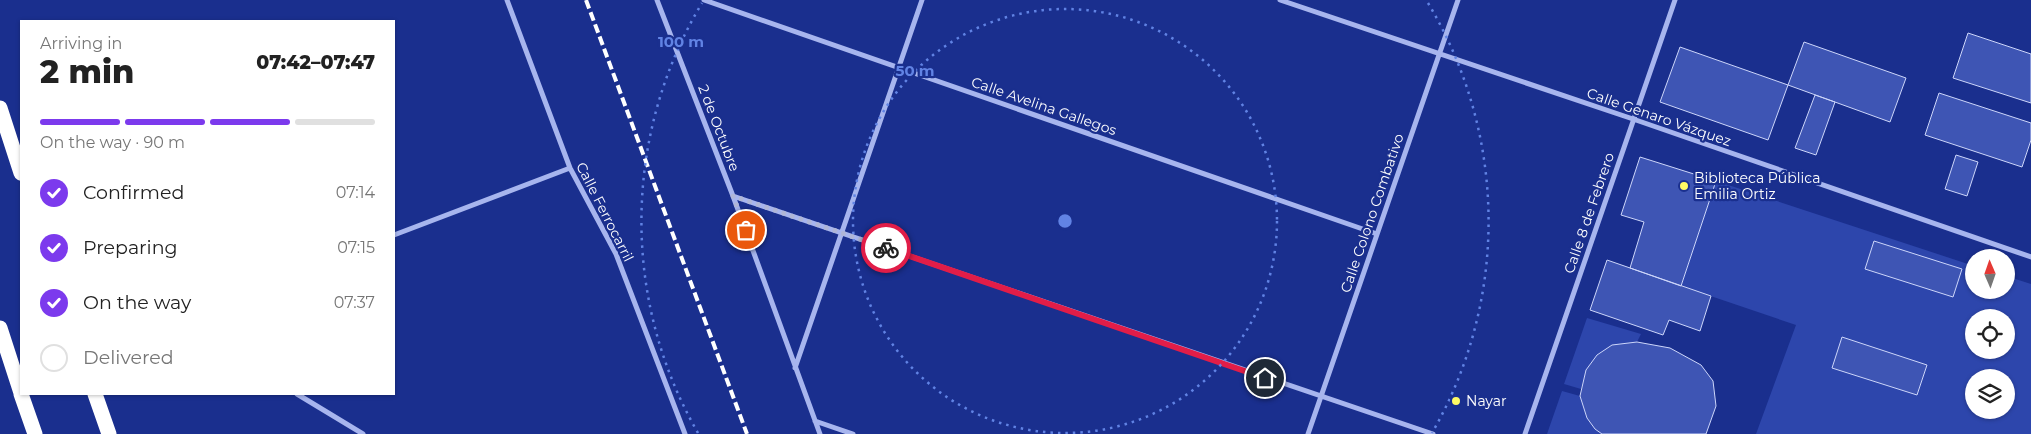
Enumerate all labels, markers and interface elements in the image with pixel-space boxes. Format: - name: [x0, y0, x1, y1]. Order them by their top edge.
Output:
- text: 100 m: [658, 32, 704, 51]
- text: Arriving in: [40, 34, 122, 53]
- text: 07:42–07:47: [256, 51, 375, 74]
- text: 2 min: [40, 52, 134, 91]
- text: 50 m: [895, 61, 935, 80]
- street label: Calle Avelina Gallegos: [969, 73, 1119, 139]
- street label: 2 de Octubre: [694, 82, 744, 174]
- street label: Calle Genaro Vázquez: [1585, 84, 1733, 150]
- street label: Calle Colono Combativo: [1336, 131, 1408, 295]
- text: On the way · 90 m: [40, 133, 185, 152]
- street label: Calle 8 de Febrero: [1560, 150, 1618, 276]
- street label: Calle Ferrocarril: [572, 159, 638, 265]
- place label: Biblioteca Pública Emilia Ortiz: [1694, 169, 1820, 203]
- icon: check: [40, 179, 68, 207]
- marker: Biblioteca Pública Emilia Ortiz: [1678, 180, 1690, 192]
- text: Confirmed: [83, 181, 184, 204]
- text: 07:14: [336, 183, 375, 202]
- pin: [725, 209, 767, 251]
- centre of rings: [1056, 212, 1074, 230]
- icon: bag: [732, 216, 760, 244]
- courier: [861, 223, 911, 273]
- icon: check: [40, 234, 68, 262]
- icon: bike: [872, 234, 900, 262]
- text: Preparing: [83, 236, 178, 259]
- text: 07:15: [337, 238, 375, 257]
- north arrow: [1965, 249, 2015, 299]
- map controls: [1965, 249, 2015, 419]
- icon: check: [40, 289, 68, 317]
- text: On the way: [83, 291, 191, 314]
- text: 07:37: [334, 293, 375, 312]
- button: locate: [1965, 309, 2015, 359]
- text: Delivered: [83, 346, 174, 369]
- pin: [1244, 357, 1286, 399]
- icon: home: [1251, 364, 1279, 392]
- button: layers: [1965, 369, 2015, 419]
- place label: Nayar: [1466, 392, 1507, 410]
- marker: Nayar: [1450, 395, 1462, 407]

